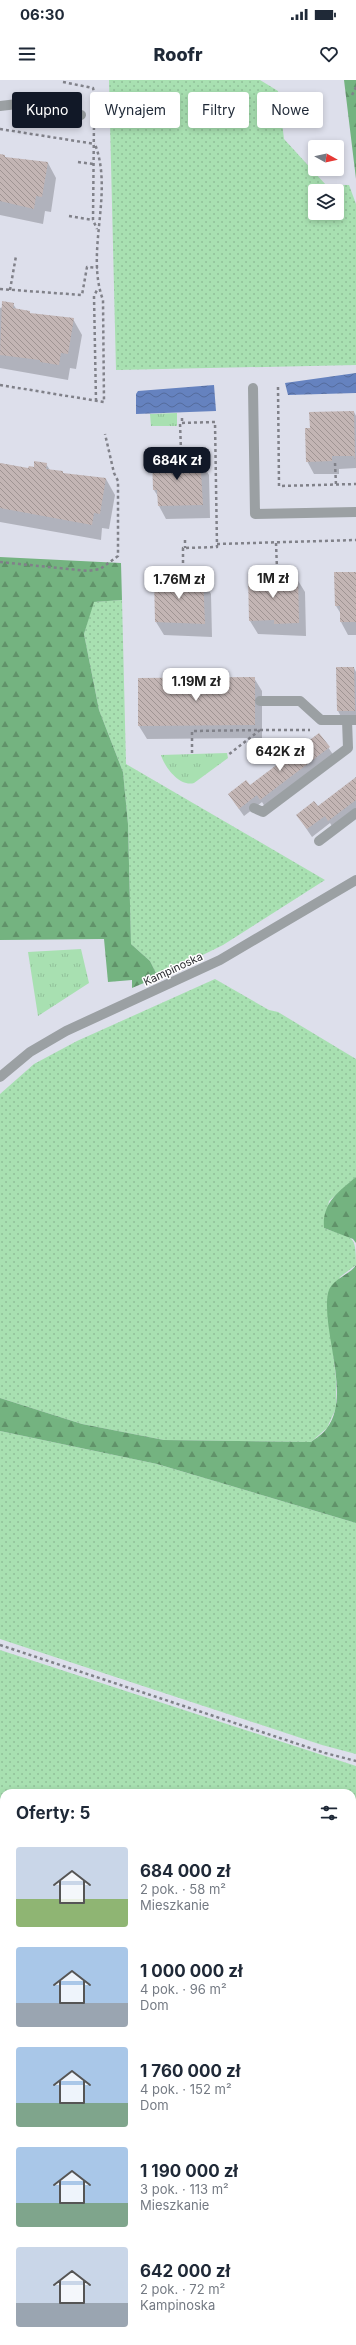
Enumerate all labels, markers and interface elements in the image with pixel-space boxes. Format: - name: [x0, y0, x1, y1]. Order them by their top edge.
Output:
- text: 06:30: [20, 5, 65, 24]
- icon: menu: [16, 43, 38, 65]
- icon: heart: [318, 43, 340, 65]
- text: Roofr: [154, 44, 202, 65]
- chip: Kupno: [12, 92, 82, 128]
- chip: Wynajem: [90, 92, 180, 128]
- chip: Filtry: [188, 92, 249, 128]
- chip: Nowe: [257, 92, 323, 128]
- north arrow: [308, 140, 344, 176]
- map controls: [308, 140, 344, 220]
- button: layers: [308, 184, 344, 220]
- pin: 684K zł: [140, 447, 214, 481]
- text: 684K zł: [152, 452, 202, 468]
- pin: 1M zł: [245, 565, 301, 599]
- pin: 1.76M zł: [138, 566, 220, 600]
- text: 1M zł: [257, 570, 289, 586]
- text: 1.76M zł: [153, 571, 205, 587]
- pin: 1.19M zł: [155, 668, 237, 702]
- text: 1.19M zł: [172, 673, 220, 689]
- pin: 642K zł: [243, 738, 317, 772]
- text: 642K zł: [256, 743, 304, 759]
- street label: Kampinoska: [141, 949, 205, 989]
- icon: filters: [318, 1802, 340, 1824]
- text: Oferty: 5: [16, 1803, 90, 1823]
- text: 684 000 zł: [140, 1861, 230, 1881]
- icon: home: [48, 1863, 96, 1911]
- text: 2 pok. · 58 m²: [140, 1881, 226, 1897]
- text: Mieszkanie: [140, 1897, 209, 1913]
- text: 1 000 000 zł: [140, 1961, 243, 1981]
- icon: home: [48, 1963, 96, 2011]
- text: 4 pok. · 96 m²: [140, 1981, 227, 1997]
- text: Dom: [140, 1997, 169, 2013]
- text: 1 760 000 zł: [140, 2061, 240, 2081]
- icon: home: [48, 2063, 96, 2111]
- text: 4 pok. · 152 m²: [140, 2081, 232, 2097]
- text: Dom: [140, 2097, 169, 2113]
- text: 1 190 000 zł: [140, 2161, 238, 2181]
- icon: home: [48, 2163, 96, 2211]
- text: 3 pok. · 113 m²: [140, 2181, 229, 2197]
- text: Mieszkanie: [140, 2197, 209, 2213]
- text: 642 000 zł: [140, 2261, 230, 2281]
- icon: home: [48, 2263, 96, 2311]
- text: 2 pok. · 72 m²: [140, 2281, 225, 2297]
- text: Kampinoska: [140, 2297, 215, 2313]

